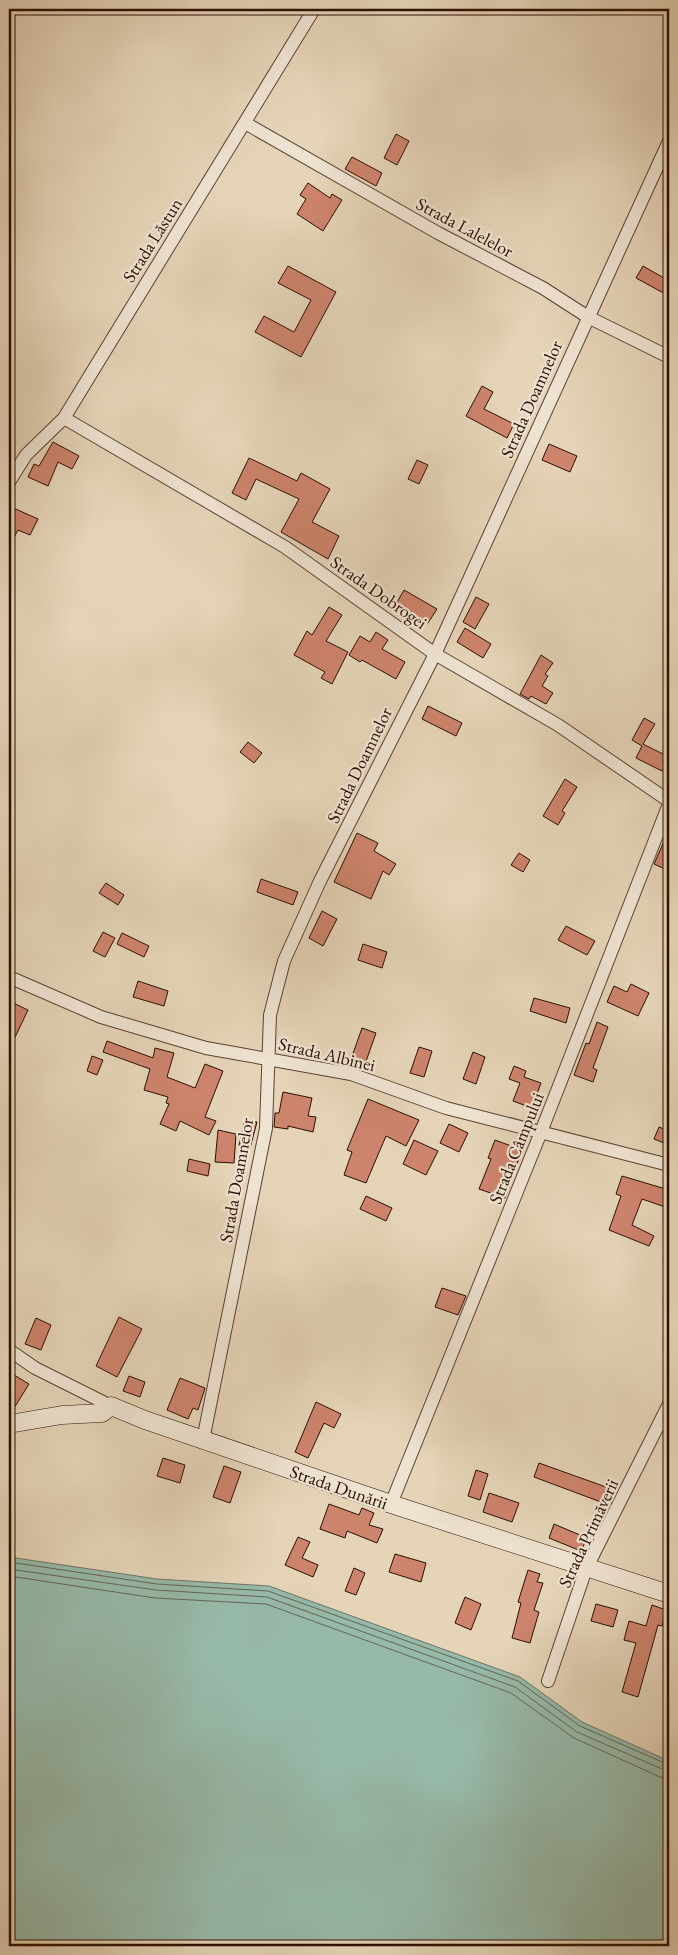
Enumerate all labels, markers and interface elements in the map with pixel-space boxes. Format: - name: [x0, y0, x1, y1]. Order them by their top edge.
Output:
- street label: Strada Lalelelor: [412, 192, 518, 262]
- street label: Strada Lăstun: [117, 193, 187, 286]
- street label: Strada Doamnelor: [495, 337, 567, 461]
- street label: Strada Dobrogei: [326, 550, 432, 634]
- street label: Strada Doamnelor: [321, 703, 397, 827]
- street label: Strada Albinei: [276, 1032, 378, 1076]
- street label: Strada Câmpului: [483, 1088, 549, 1207]
- street label: Strada Doamnelor: [214, 1116, 258, 1244]
- street label: Strada Dunării: [287, 1460, 391, 1515]
- street label: Strada Primăverii: [553, 1474, 624, 1591]

